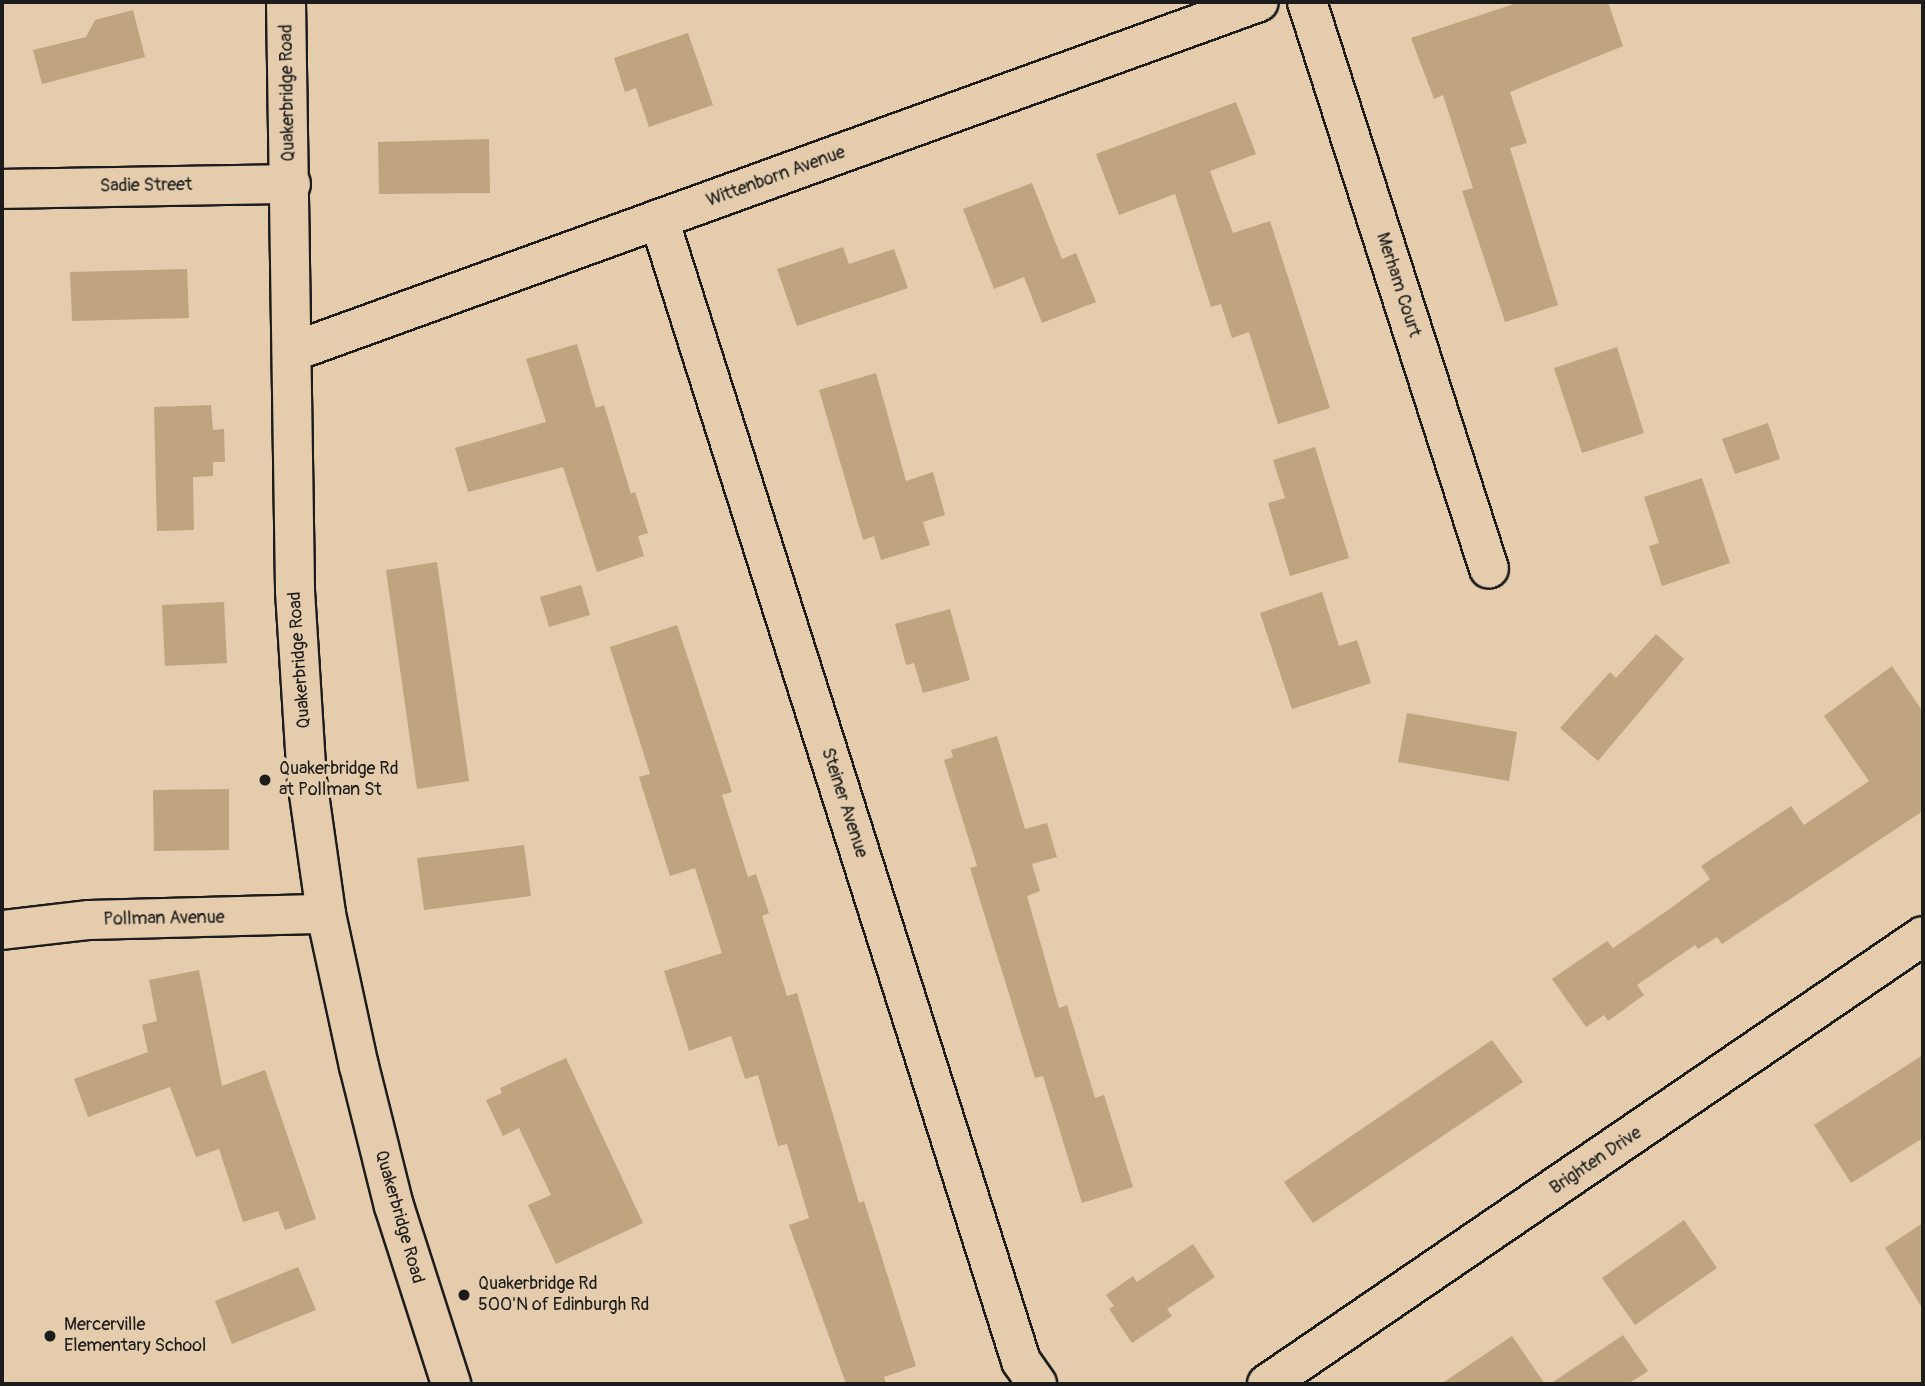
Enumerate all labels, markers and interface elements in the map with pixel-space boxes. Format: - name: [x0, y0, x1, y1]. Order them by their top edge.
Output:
- street label: Quakerbridge Road: [276, 24, 300, 162]
- street label: Wittenborn Avenue: [704, 142, 848, 212]
- street label: Sadie Street: [100, 174, 192, 198]
- street label: Merham Court: [1371, 230, 1425, 340]
- street label: Quakerbridge Road: [284, 591, 316, 729]
- street label: Steiner Avenue: [816, 745, 872, 861]
- place label: Quakerbridge Rd at Pollman St: [279, 759, 398, 802]
- marker: Quakerbridge Rd at Pollman St: [257, 772, 273, 788]
- street label: Pollman Avenue: [103, 907, 225, 931]
- street label: Brighten Drive: [1546, 1122, 1646, 1200]
- street label: Quakerbridge Road: [370, 1148, 428, 1286]
- place label: Quakerbridge Rd 500'N of Edinburgh Rd: [478, 1274, 649, 1316]
- marker: Quakerbridge Rd 500'N of Edinburgh Rd: [456, 1287, 472, 1303]
- place label: Mercerville Elementary School: [64, 1315, 206, 1358]
- marker: Mercerville Elementary School: [42, 1328, 58, 1344]

